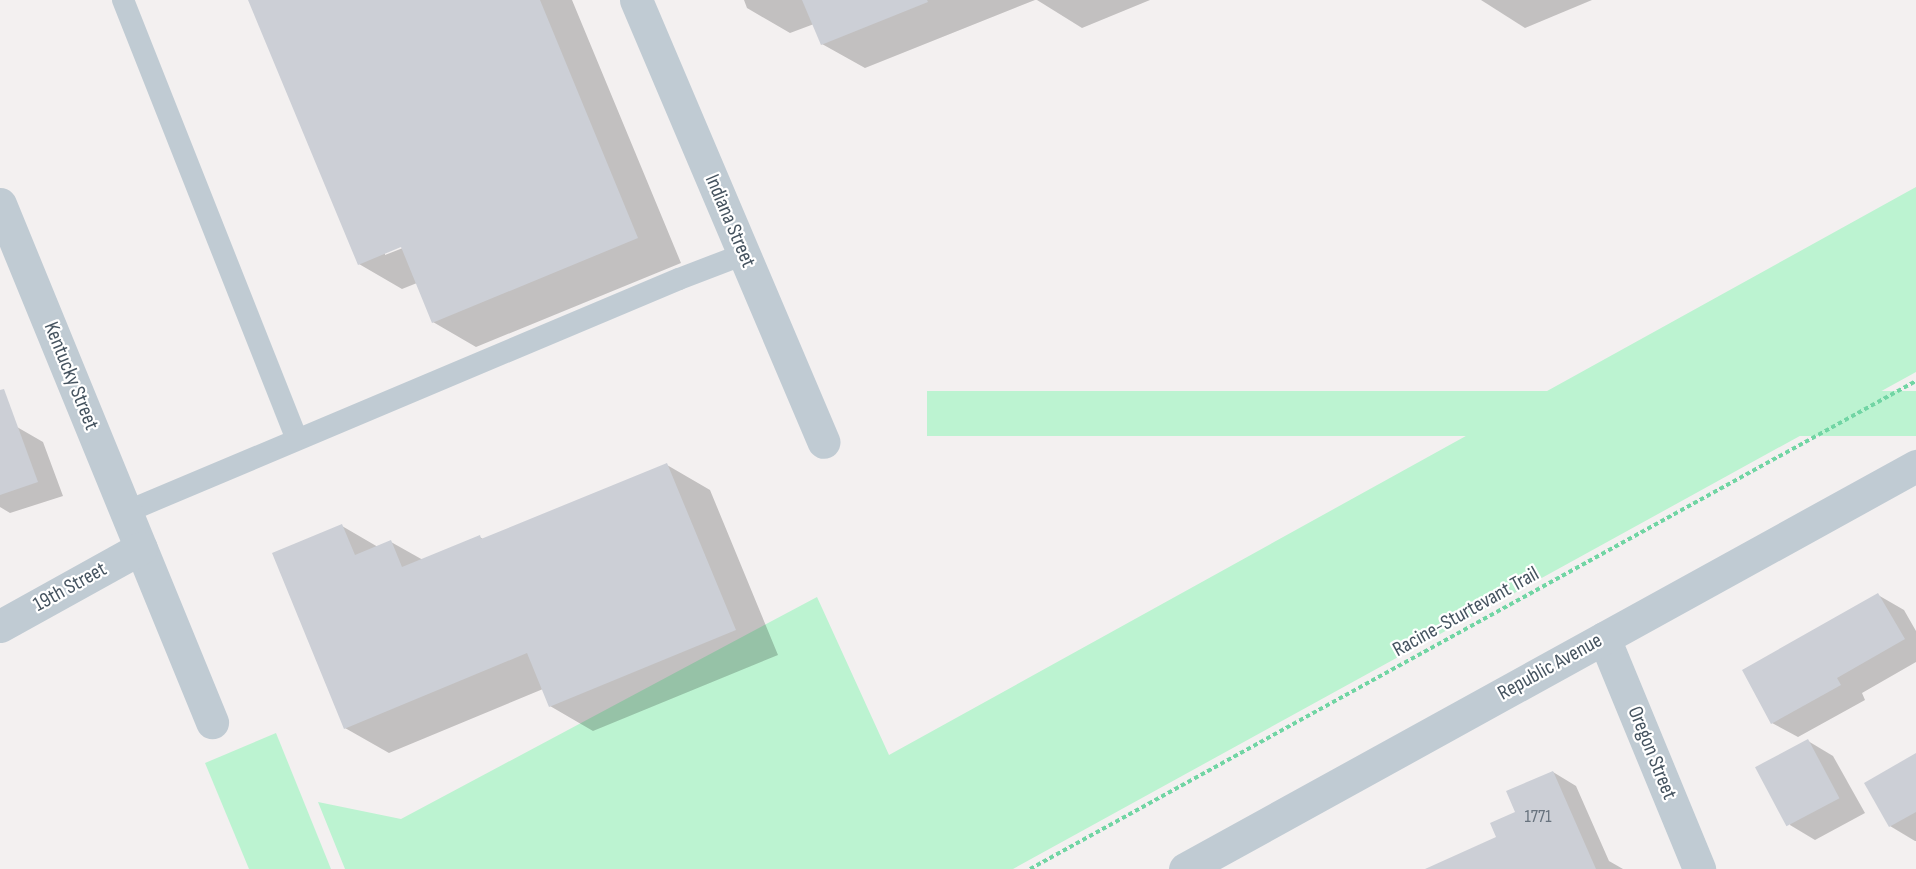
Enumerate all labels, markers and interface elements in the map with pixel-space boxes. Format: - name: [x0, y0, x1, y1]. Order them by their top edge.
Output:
- street label: Indiana Street: [699, 171, 761, 271]
- street label: Kentucky Street: [38, 318, 104, 434]
- street label: 19th Street: [29, 557, 111, 617]
- street label: Racine-Sturtevant Trail: [1389, 561, 1543, 663]
- street label: Republic Avenue: [1493, 628, 1607, 706]
- street label: Oregon Street: [1622, 703, 1682, 803]
- house number: 1771: [1524, 806, 1552, 828]

